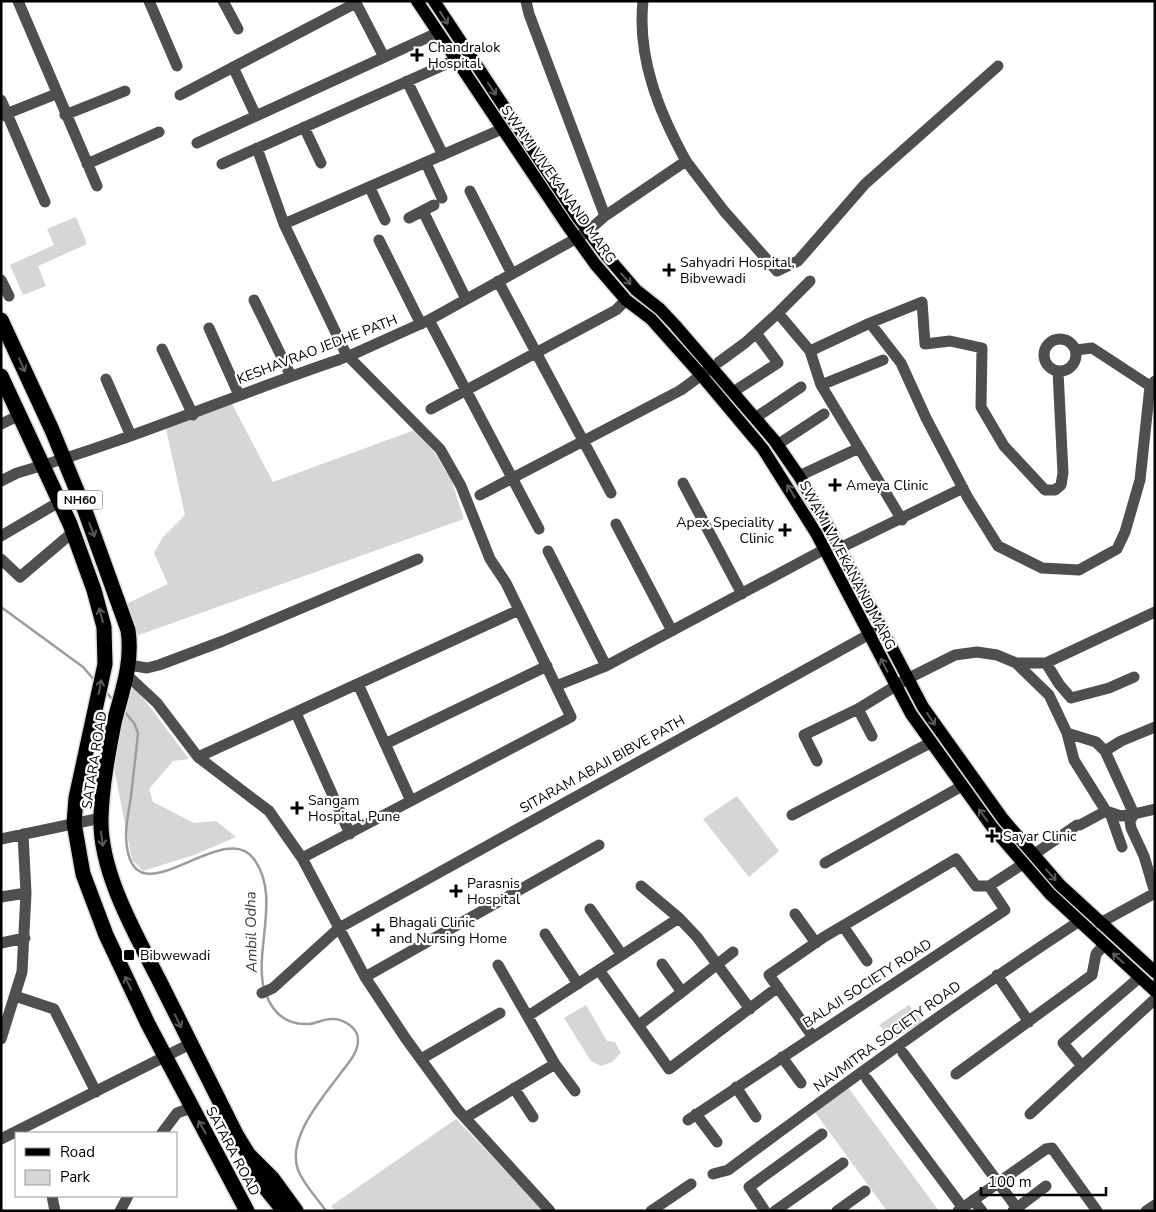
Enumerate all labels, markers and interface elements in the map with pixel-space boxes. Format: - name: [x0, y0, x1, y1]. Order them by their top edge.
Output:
- one-way arrow: [440, 10, 450, 24]
- place label: Chandralok Hospital: [428, 38, 501, 73]
- marker: Chandralok Hospital: [410, 48, 424, 62]
- one-way arrow: [487, 82, 497, 96]
- street label: SWAMI VIVEKANAND MARG: [497, 102, 620, 267]
- place label: Sahyadri Hospital, Bibvewadi: [680, 253, 795, 288]
- marker: Sahyadri Hospital, Bibvewadi: [662, 263, 676, 277]
- one-way arrow: [621, 272, 632, 285]
- street label: KESHAVRAO JEDHE PATH: [234, 310, 400, 389]
- one-way arrow: [17, 357, 27, 372]
- place label: Ameya Clinic: [846, 476, 929, 495]
- street label: SWAMI VIVEKANAND MARG: [795, 478, 900, 653]
- marker: Ameya Clinic: [828, 478, 842, 492]
- one-way arrow: [786, 484, 796, 498]
- road number: NH60: [58, 490, 102, 510]
- place label: Apex Speciality Clinic: [676, 513, 775, 548]
- one-way arrow: [88, 522, 97, 537]
- marker: Apex Speciality Clinic: [778, 523, 792, 537]
- one-way arrow: [96, 608, 105, 624]
- one-way arrow: [879, 657, 889, 672]
- one-way arrow: [96, 680, 106, 696]
- street label: SATARA ROAD: [77, 710, 112, 810]
- street label: SITARAM ABAJI BIBVE PATH: [516, 711, 688, 818]
- one-way arrow: [926, 712, 936, 726]
- place label: Sangam Hospital, Pune: [308, 791, 400, 826]
- marker: Sangam Hospital, Pune: [290, 801, 304, 815]
- one-way arrow: [978, 808, 988, 822]
- place label: Sayar Clinic: [1003, 827, 1077, 846]
- marker: Sayar Clinic: [985, 829, 999, 843]
- one-way arrow: [97, 831, 107, 847]
- one-way arrow: [1046, 869, 1057, 882]
- place label: Parasnis Hospital: [467, 874, 521, 909]
- marker: Parasnis Hospital: [449, 884, 463, 898]
- water label: Ambil Odha: [240, 891, 262, 974]
- place label: Bhagali Clinic and Nursing Home: [389, 913, 507, 948]
- marker: Bhagali Clinic and Nursing Home: [371, 923, 385, 937]
- street label: BALAJI SOCIETY ROAD: [799, 935, 936, 1032]
- place label: Bibwewadi: [140, 946, 210, 965]
- marker: Bibwewadi: [122, 948, 136, 962]
- one-way arrow: [1112, 952, 1125, 964]
- one-way arrow: [123, 976, 133, 991]
- street label: NAVMITRA SOCIETY ROAD: [810, 976, 965, 1096]
- one-way arrow: [174, 1013, 183, 1028]
- street label: SATARA ROAD: [201, 1103, 264, 1199]
- one-way arrow: [197, 1121, 207, 1135]
- legend: [15, 1132, 178, 1197]
- text: Road: [60, 1142, 95, 1162]
- scale bar: [981, 1164, 1106, 1196]
- text: Park: [60, 1167, 90, 1187]
- text: 100 m: [988, 1172, 1032, 1192]

